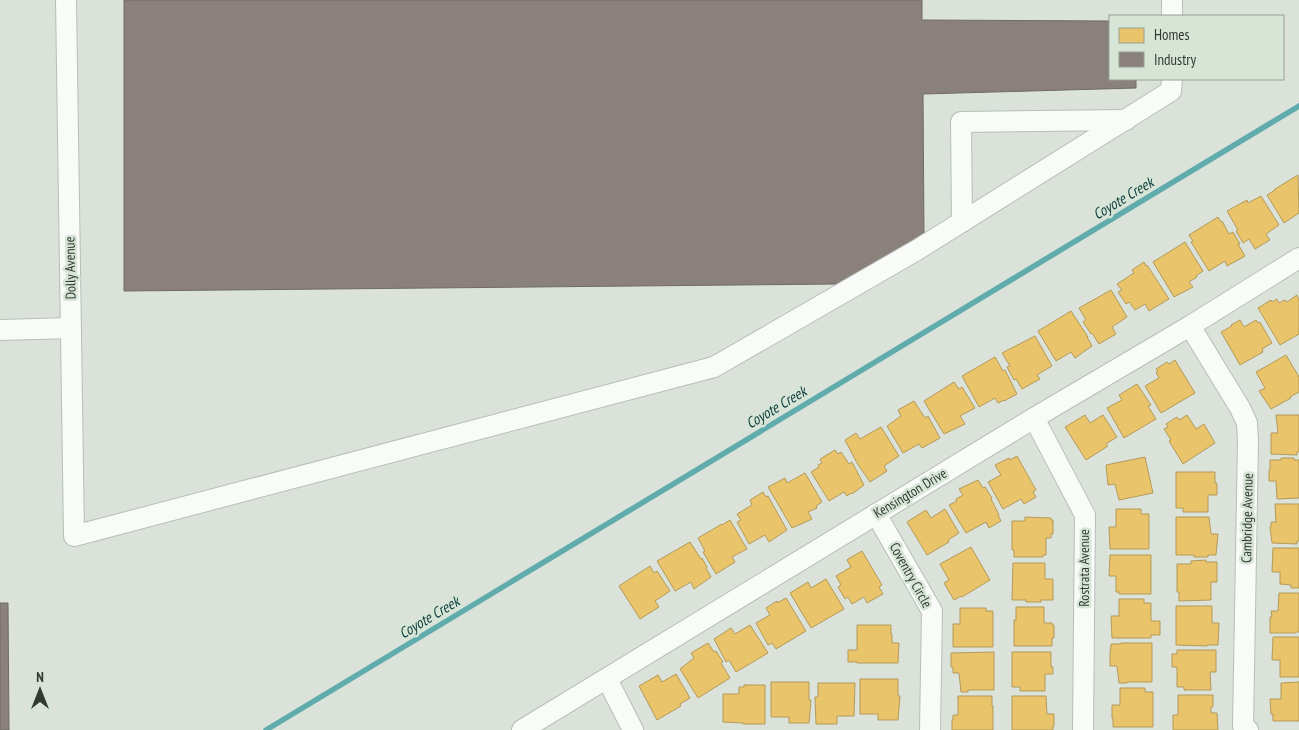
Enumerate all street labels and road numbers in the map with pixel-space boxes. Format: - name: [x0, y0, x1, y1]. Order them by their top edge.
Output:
- street label: Dolly Avenue: [60, 236, 80, 300]
- street label: Kensington Drive: [870, 464, 950, 522]
- street label: Cambridge Avenue: [1237, 473, 1257, 563]
- street label: Rostrata Avenue: [1075, 529, 1093, 607]
- street label: Coventry Circle: [886, 539, 936, 611]

